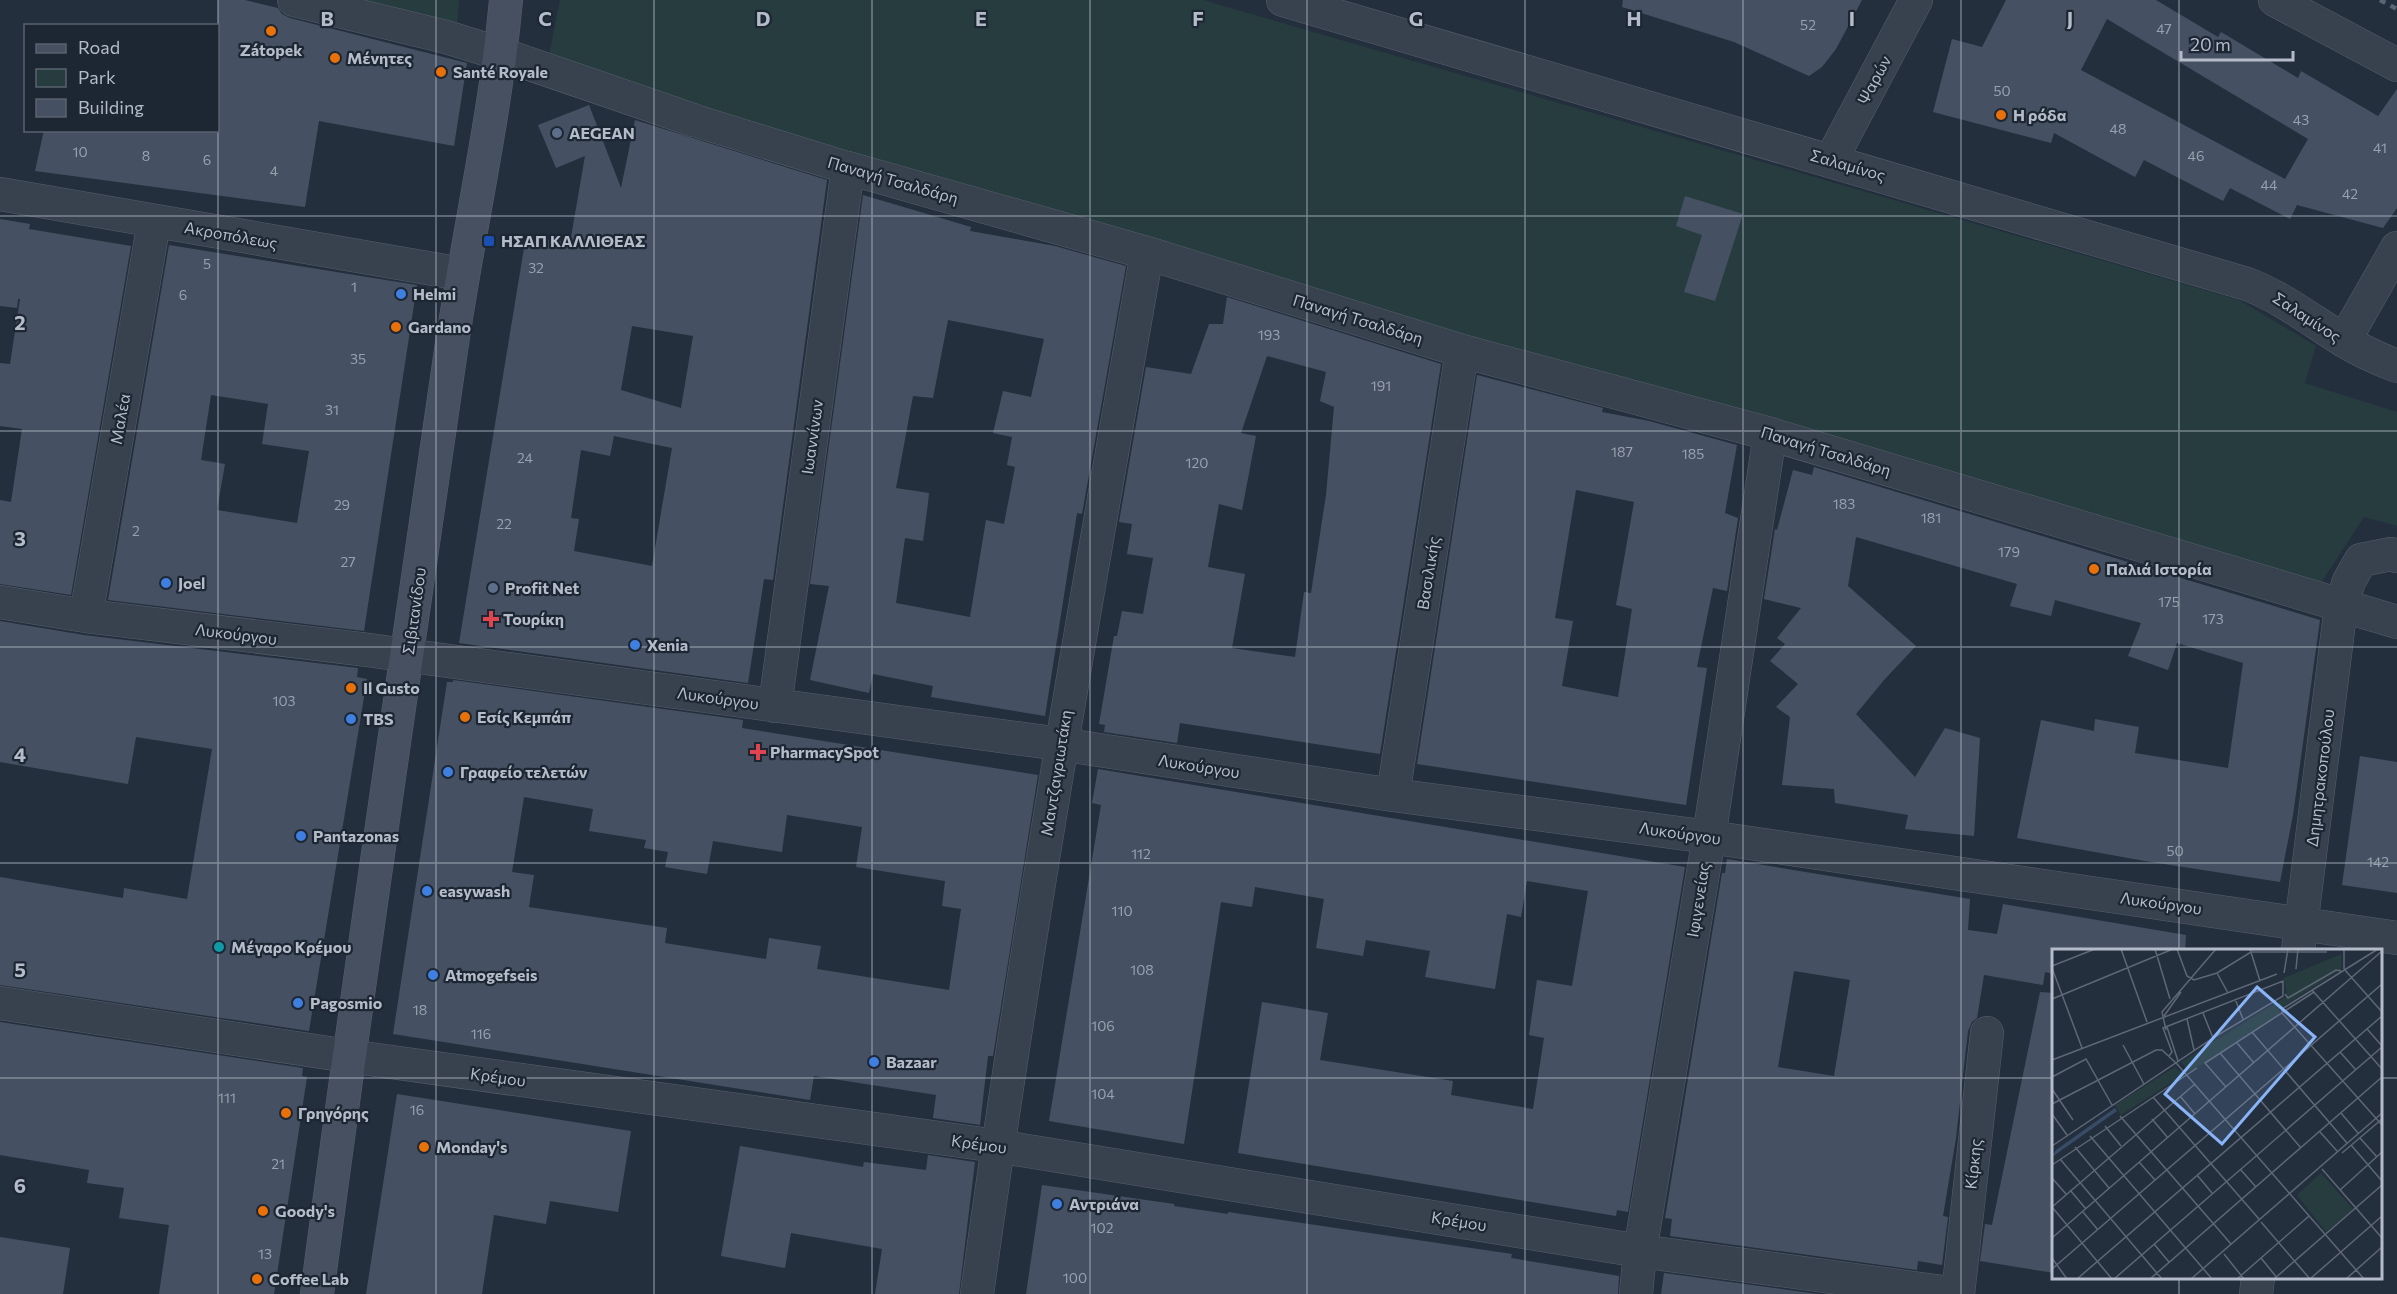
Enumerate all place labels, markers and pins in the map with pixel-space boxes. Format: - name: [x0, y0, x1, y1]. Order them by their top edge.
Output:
- marker: Zátopek: [264, 24, 278, 38]
- place label: Zátopek: [240, 40, 303, 59]
- place label: Μένητες: [347, 48, 412, 67]
- marker: Μένητες: [328, 51, 342, 65]
- place label: Santé Royale: [453, 62, 548, 81]
- marker: Santé Royale: [434, 65, 448, 79]
- place label: Η ρόδα: [2013, 105, 2067, 124]
- marker: Η ρόδα: [1994, 108, 2008, 122]
- place label: AEGEAN: [569, 123, 635, 142]
- marker: AEGEAN: [550, 126, 564, 140]
- place label: ΗΣΑΠ ΚΑΛΛΙΘΕΑΣ: [501, 231, 645, 250]
- marker: ΗΣΑΠ ΚΑΛΛΙΘΕΑΣ: [482, 234, 496, 248]
- place label: Helmi: [413, 284, 456, 303]
- marker: Helmi: [394, 287, 408, 301]
- place label: Gardano: [408, 317, 472, 336]
- marker: Gardano: [389, 320, 403, 334]
- place label: Παλιά Ιστορία: [2106, 559, 2212, 578]
- marker: Παλιά Ιστορία: [2087, 562, 2101, 576]
- place label: Joel: [178, 573, 205, 592]
- marker: Joel: [159, 576, 173, 590]
- place label: Profit Net: [505, 578, 579, 597]
- marker: Profit Net: [486, 581, 500, 595]
- place label: Τουρίκη: [503, 609, 564, 628]
- marker: Τουρίκη: [484, 612, 498, 626]
- place label: Xenia: [647, 635, 688, 654]
- marker: Xenia: [628, 638, 642, 652]
- place label: Il Gusto: [363, 678, 420, 697]
- marker: Il Gusto: [344, 681, 358, 695]
- place label: Εσίς Κεμπάπ: [477, 707, 571, 726]
- place label: TBS: [363, 709, 394, 728]
- marker: Εσίς Κεμπάπ: [458, 710, 472, 724]
- marker: TBS: [344, 712, 358, 726]
- place label: PharmacySpot: [770, 742, 879, 761]
- marker: PharmacySpot: [751, 745, 765, 759]
- place label: Γραφείο τελετών: [460, 762, 588, 781]
- marker: Γραφείο τελετών: [441, 765, 455, 779]
- place label: Pantazonas: [313, 826, 399, 845]
- marker: Pantazonas: [294, 829, 308, 843]
- place label: easywash: [439, 881, 510, 900]
- marker: easywash: [420, 884, 434, 898]
- place label: Μέγαρο Κρέμου: [231, 937, 351, 956]
- marker: Μέγαρο Κρέμου: [212, 940, 226, 954]
- place label: Atmogefseis: [445, 965, 537, 984]
- marker: Atmogefseis: [426, 968, 440, 982]
- place label: Pagosmio: [310, 993, 383, 1012]
- marker: Pagosmio: [291, 996, 305, 1010]
- place label: Bazaar: [886, 1052, 937, 1071]
- marker: Bazaar: [867, 1055, 881, 1069]
- place label: Γρηγόρης: [298, 1103, 369, 1122]
- marker: Γρηγόρης: [279, 1106, 293, 1120]
- place label: Monday's: [436, 1137, 508, 1156]
- marker: Monday's: [417, 1140, 431, 1154]
- place label: Αντριάνα: [1069, 1194, 1139, 1213]
- marker: Αντριάνα: [1050, 1197, 1064, 1211]
- place label: Goody's: [275, 1201, 335, 1220]
- marker: Goody's: [256, 1204, 270, 1218]
- place label: Coffee Lab: [269, 1269, 349, 1288]
- marker: Coffee Lab: [250, 1272, 264, 1286]

